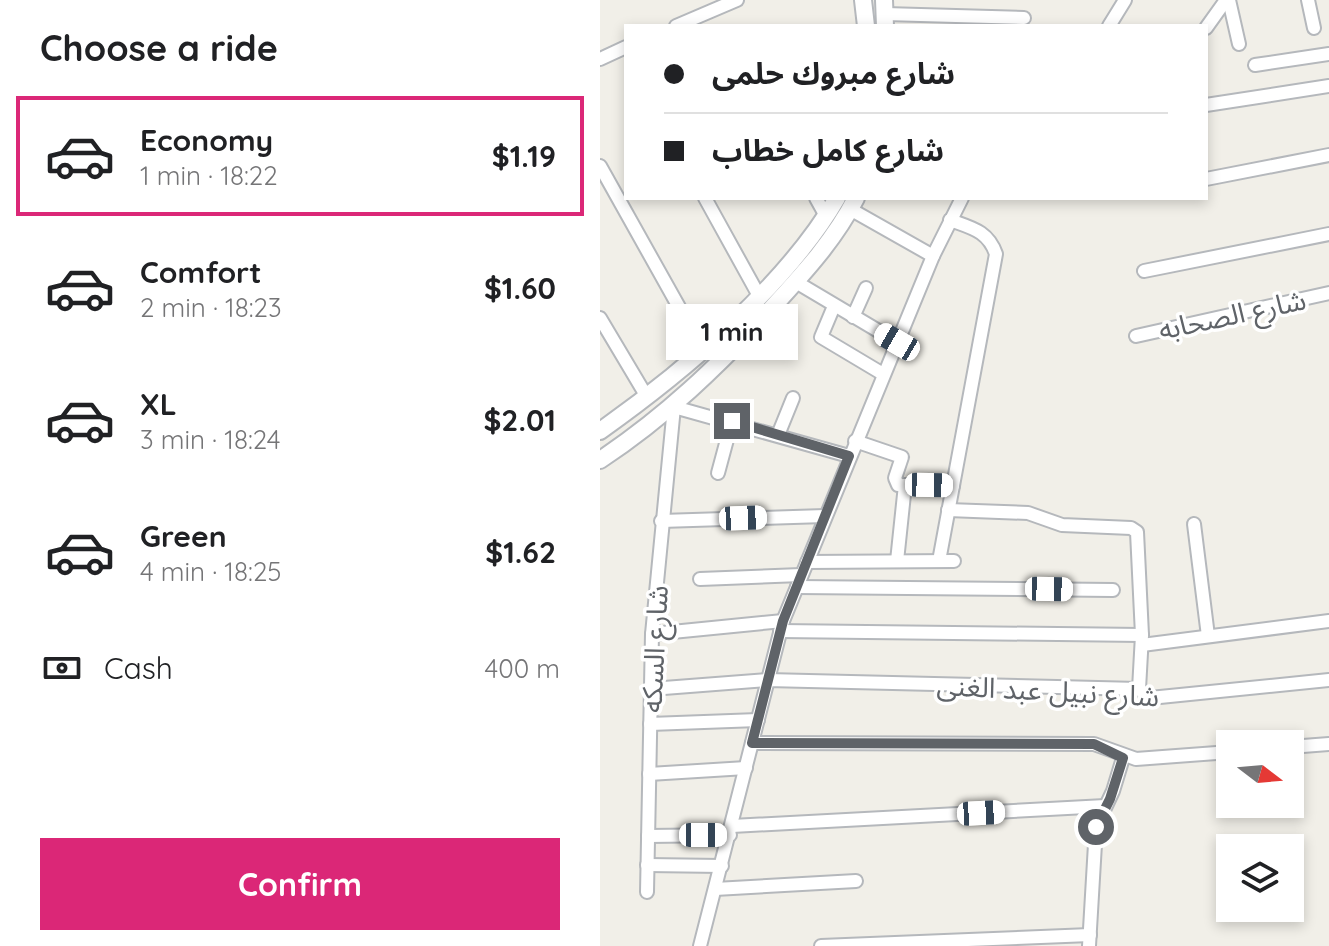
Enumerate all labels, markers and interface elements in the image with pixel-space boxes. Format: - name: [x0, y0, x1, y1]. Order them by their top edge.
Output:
- text: Choose a ride: [40, 25, 278, 70]
- text: شارع مبروك حلمى: [712, 54, 955, 92]
- icon: car: [44, 120, 116, 192]
- text: Economy: [140, 121, 273, 159]
- text: شارع كامل خطاب: [712, 131, 944, 169]
- text: $1.19: [492, 137, 556, 175]
- text: 1 min · 18:22: [140, 159, 278, 192]
- icon: car: [44, 252, 116, 324]
- text: Comfort: [140, 253, 261, 291]
- text: $1.60: [484, 269, 556, 307]
- street label: شارع الصحابه: [1155, 281, 1310, 351]
- text: 2 min · 18:23: [140, 291, 282, 324]
- callout: 1 min: [666, 305, 798, 361]
- text: 1 min: [701, 315, 764, 348]
- car: [870, 320, 924, 364]
- icon: car: [44, 384, 116, 456]
- text: XL: [140, 385, 177, 423]
- text: $2.01: [483, 401, 556, 439]
- route end: [714, 403, 750, 439]
- text: 3 min · 18:24: [140, 423, 281, 456]
- car: [905, 473, 953, 497]
- car: [719, 505, 767, 531]
- icon: car: [44, 516, 116, 588]
- text: Green: [140, 517, 227, 555]
- text: $1.62: [485, 533, 556, 571]
- text: 4 min · 18:25: [140, 555, 281, 588]
- car: [1025, 577, 1073, 601]
- street label: شارع السكه: [633, 584, 679, 714]
- icon: cash: [40, 646, 84, 690]
- text: Cash: [104, 649, 173, 687]
- text: 400 m: [485, 652, 560, 685]
- street label: شارع نبيل عبد الغنى: [936, 667, 1160, 717]
- north arrow: [1216, 730, 1304, 818]
- map controls: [1216, 730, 1304, 922]
- car: [956, 800, 1006, 826]
- route start: [1078, 809, 1114, 845]
- car: [679, 823, 727, 847]
- button: layers: [1216, 834, 1304, 922]
- button: Confirm: [40, 838, 560, 930]

